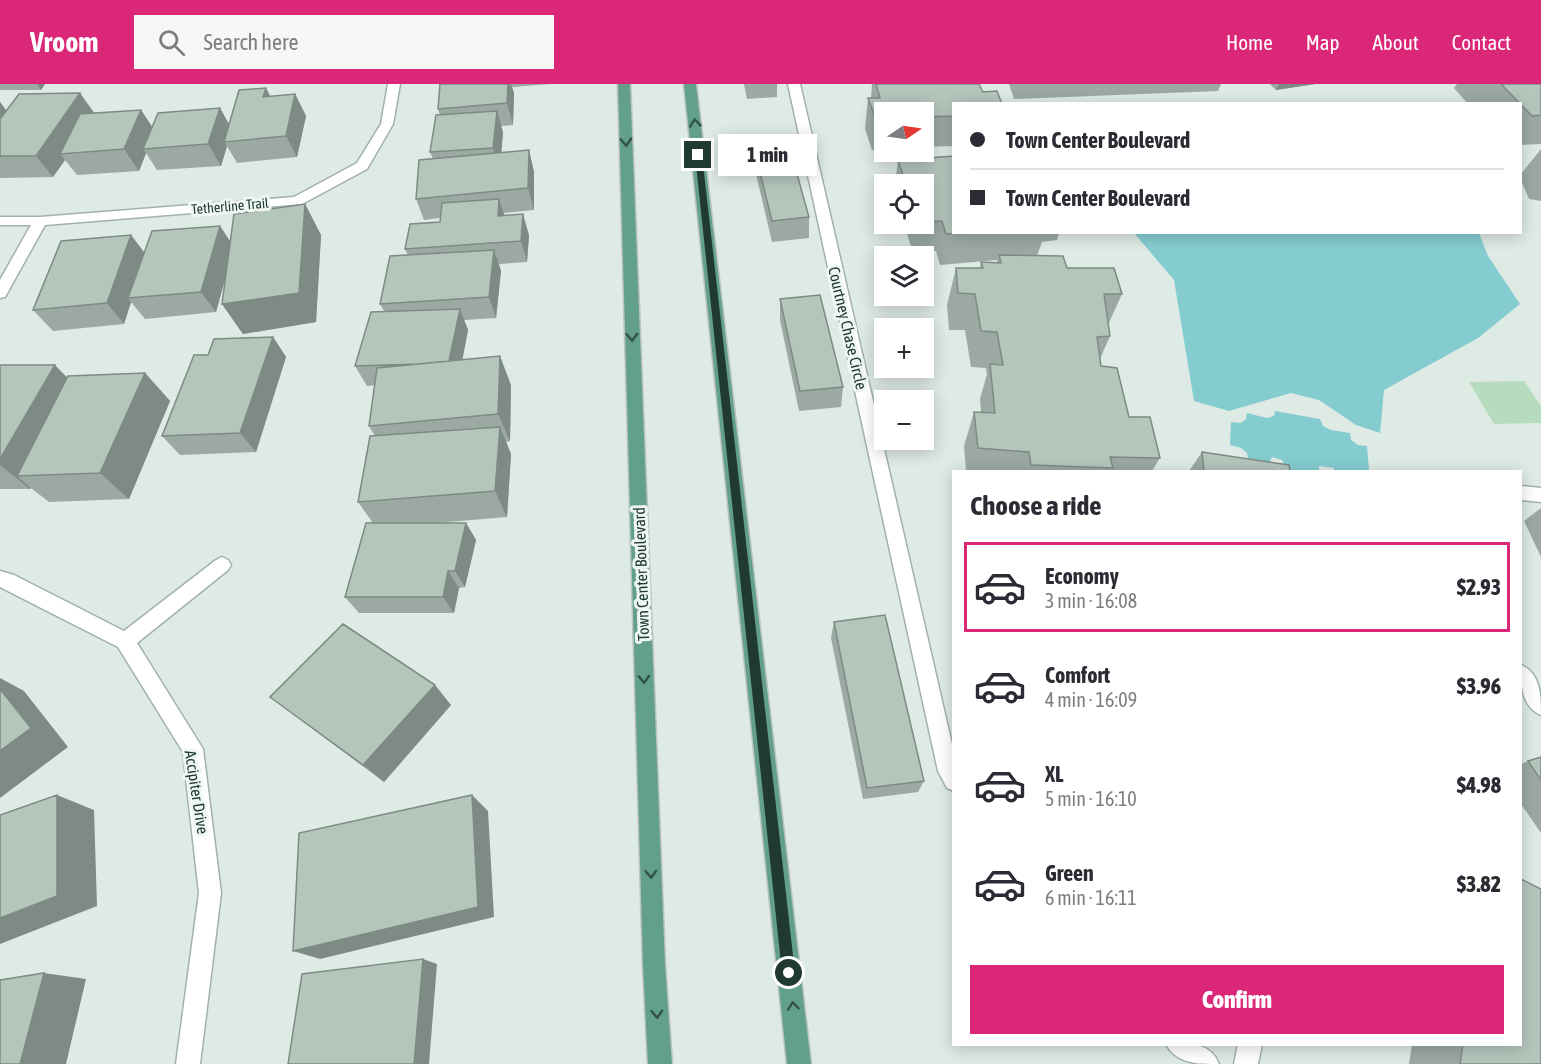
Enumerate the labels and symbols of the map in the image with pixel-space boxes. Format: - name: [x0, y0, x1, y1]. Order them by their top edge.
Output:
- north arrow: [874, 102, 934, 162]
- one-way arrow: [689, 119, 702, 128]
- callout: 1 min: [719, 134, 818, 176]
- one-way arrow: [619, 138, 632, 147]
- route end: [684, 141, 711, 168]
- street label: Tetherline Trail: [191, 195, 270, 217]
- street label: Courtney Chase Circle: [824, 265, 871, 391]
- one-way arrow: [626, 333, 639, 342]
- street label: Town Center Boulevard: [630, 507, 652, 641]
- one-way arrow: [638, 675, 651, 684]
- street label: Accipiter Drive: [181, 749, 212, 835]
- one-way arrow: [645, 870, 657, 879]
- route start: [775, 959, 802, 986]
- one-way arrow: [787, 1001, 799, 1010]
- one-way arrow: [651, 1010, 664, 1019]

